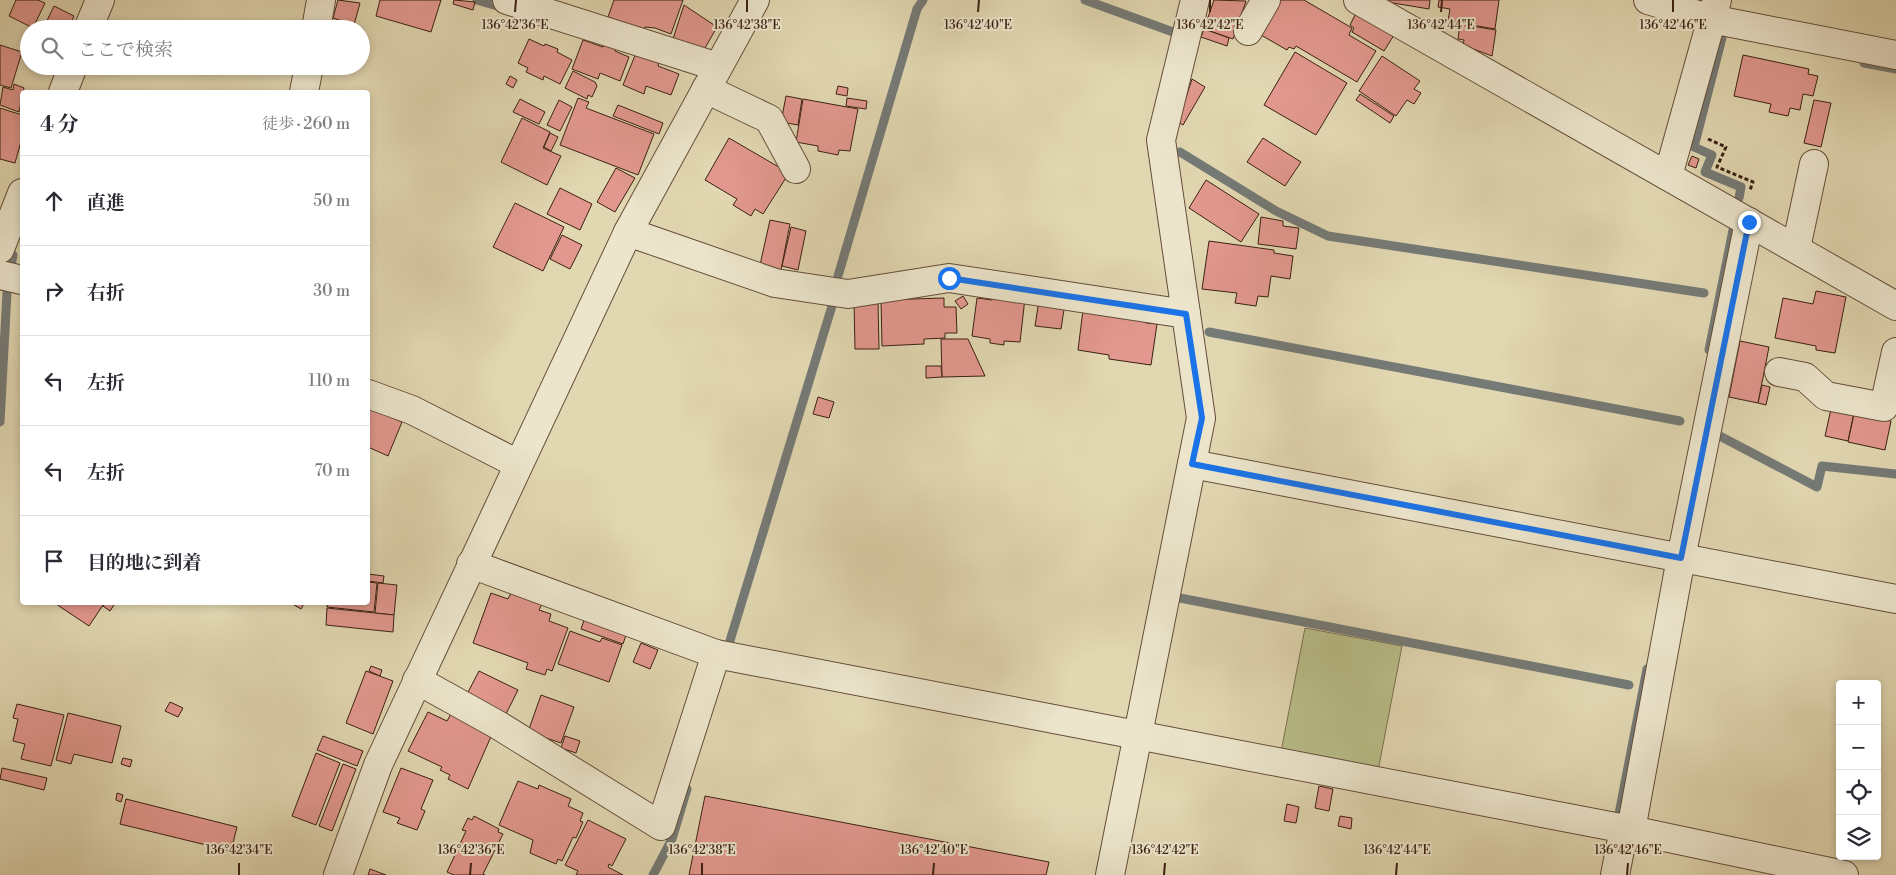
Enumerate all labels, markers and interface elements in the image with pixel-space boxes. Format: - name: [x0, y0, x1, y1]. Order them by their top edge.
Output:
- text: 136°42'36"E: [481, 18, 549, 33]
- text: 136°42'38"E: [713, 18, 781, 33]
- text: 136°42'40"E: [944, 18, 1012, 33]
- text: 136°42'42"E: [1176, 18, 1244, 33]
- text: 136°42'44"E: [1407, 18, 1475, 33]
- text: 136°42'46"E: [1639, 18, 1707, 33]
- search box: [20, 20, 370, 75]
- icon: search: [38, 34, 66, 62]
- text: ここで検索: [78, 38, 173, 62]
- text: 4 分: [40, 112, 78, 138]
- text: 徒歩 · 260 m: [262, 114, 350, 134]
- icon: ahead: [40, 187, 68, 215]
- text: 直進: [87, 191, 125, 215]
- text: 50 m: [313, 191, 350, 211]
- route end: [1738, 211, 1761, 234]
- route start: [938, 267, 961, 290]
- icon: right: [40, 277, 68, 305]
- text: 右折: [87, 281, 125, 305]
- text: 30 m: [313, 281, 350, 301]
- icon: left: [40, 367, 68, 395]
- text: 左折: [87, 371, 125, 395]
- text: 110 m: [308, 371, 350, 391]
- icon: left: [40, 457, 68, 485]
- text: 左折: [87, 461, 125, 485]
- text: 70 m: [314, 461, 350, 481]
- icon: arrive: [40, 547, 68, 575]
- text: 目的地に到着: [87, 551, 201, 575]
- map controls: [1836, 680, 1881, 860]
- button: +: [1836, 680, 1881, 725]
- button: −: [1836, 725, 1881, 770]
- button: locate: [1836, 770, 1881, 815]
- button: layers: [1836, 815, 1881, 860]
- text: 136°42'34"E: [205, 843, 273, 858]
- text: 136°42'36"E: [437, 843, 505, 858]
- text: 136°42'38"E: [668, 843, 736, 858]
- text: 136°42'40"E: [900, 843, 968, 858]
- text: 136°42'42"E: [1131, 843, 1199, 858]
- text: 136°42'44"E: [1363, 843, 1431, 858]
- text: 136°42'46"E: [1594, 843, 1662, 858]

